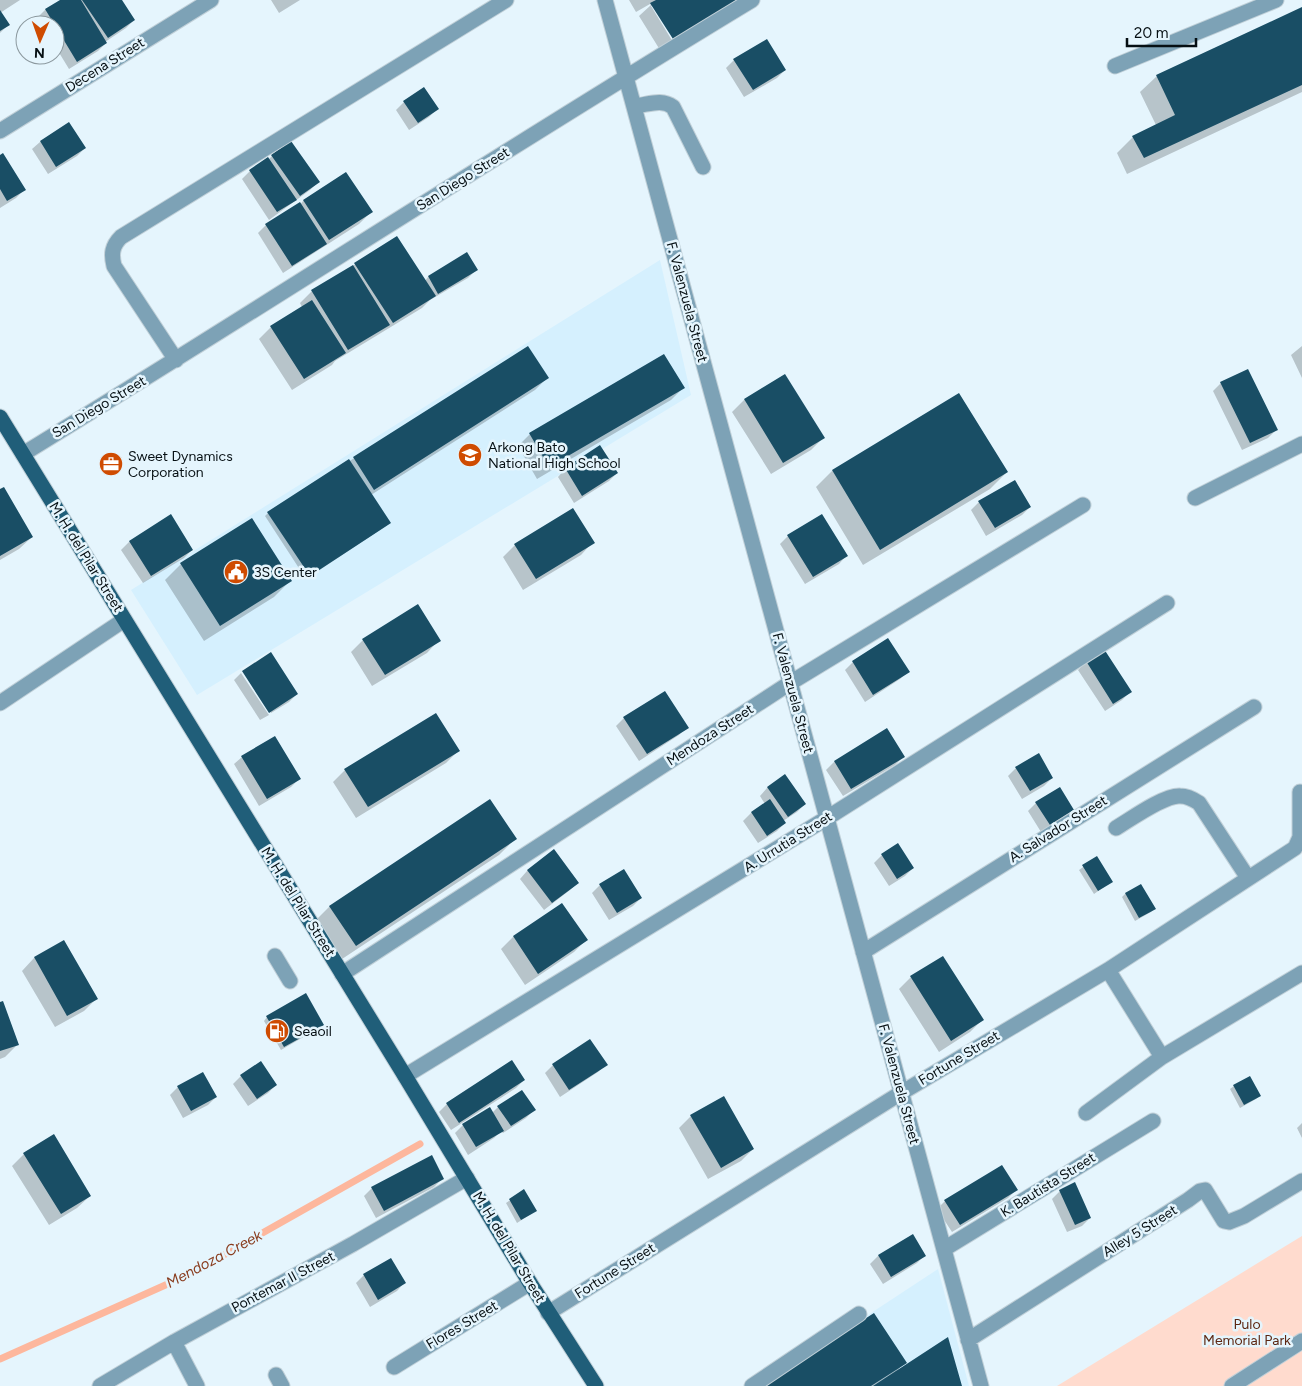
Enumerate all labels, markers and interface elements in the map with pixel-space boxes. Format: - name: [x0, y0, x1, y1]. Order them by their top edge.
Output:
- north arrow: [15, 15, 65, 65]
- scale bar: [1127, 15, 1196, 47]
- text: 20 m: [1134, 24, 1168, 42]
- street label: Decena Street: [62, 34, 148, 96]
- text: N: [34, 44, 45, 61]
- street label: San Diego Street: [413, 144, 513, 214]
- street label: F. Valenzuela Street: [663, 240, 711, 364]
- street label: San Diego Street: [49, 372, 149, 442]
- place label: Arkong Bato National High School: [488, 439, 621, 472]
- school or university icon: Arkong Bato National High School: [457, 442, 483, 468]
- place label: Sweet Dynamics Corporation: [128, 448, 233, 481]
- office icon: Sweet Dynamics Corporation: [98, 451, 124, 477]
- street label: M. H. del Pilar Street: [45, 499, 127, 615]
- public building icon: 3S Center: [223, 559, 249, 585]
- place label: 3S Center: [254, 564, 317, 581]
- street label: F. Valenzuela Street: [769, 631, 817, 755]
- street label: Mendoza Street: [663, 701, 757, 769]
- street label: A. Salvador Street: [1006, 792, 1110, 866]
- street label: A. Urrutia Street: [741, 808, 835, 876]
- street label: M. H. del Pilar Street: [257, 844, 339, 960]
- fuel station icon: Seaoil: [264, 1018, 290, 1044]
- street label: F. Valenzuela Street: [875, 1022, 923, 1146]
- place label: Seaoil: [294, 1023, 332, 1040]
- street label: Fortune Street: [915, 1027, 1003, 1089]
- street label: K. Bautista Street: [997, 1149, 1099, 1221]
- street label: M. H. del Pilar Street: [469, 1188, 549, 1306]
- street label: Alley 5 Street: [1100, 1201, 1180, 1261]
- water label: Mendoza Creek: [163, 1226, 266, 1292]
- street label: Fortune Street: [572, 1240, 658, 1302]
- street label: Pontemar II Street: [229, 1248, 337, 1316]
- street label: Flores Street: [423, 1297, 501, 1353]
- park label: Pulo Memorial Park: [1203, 1316, 1291, 1349]

